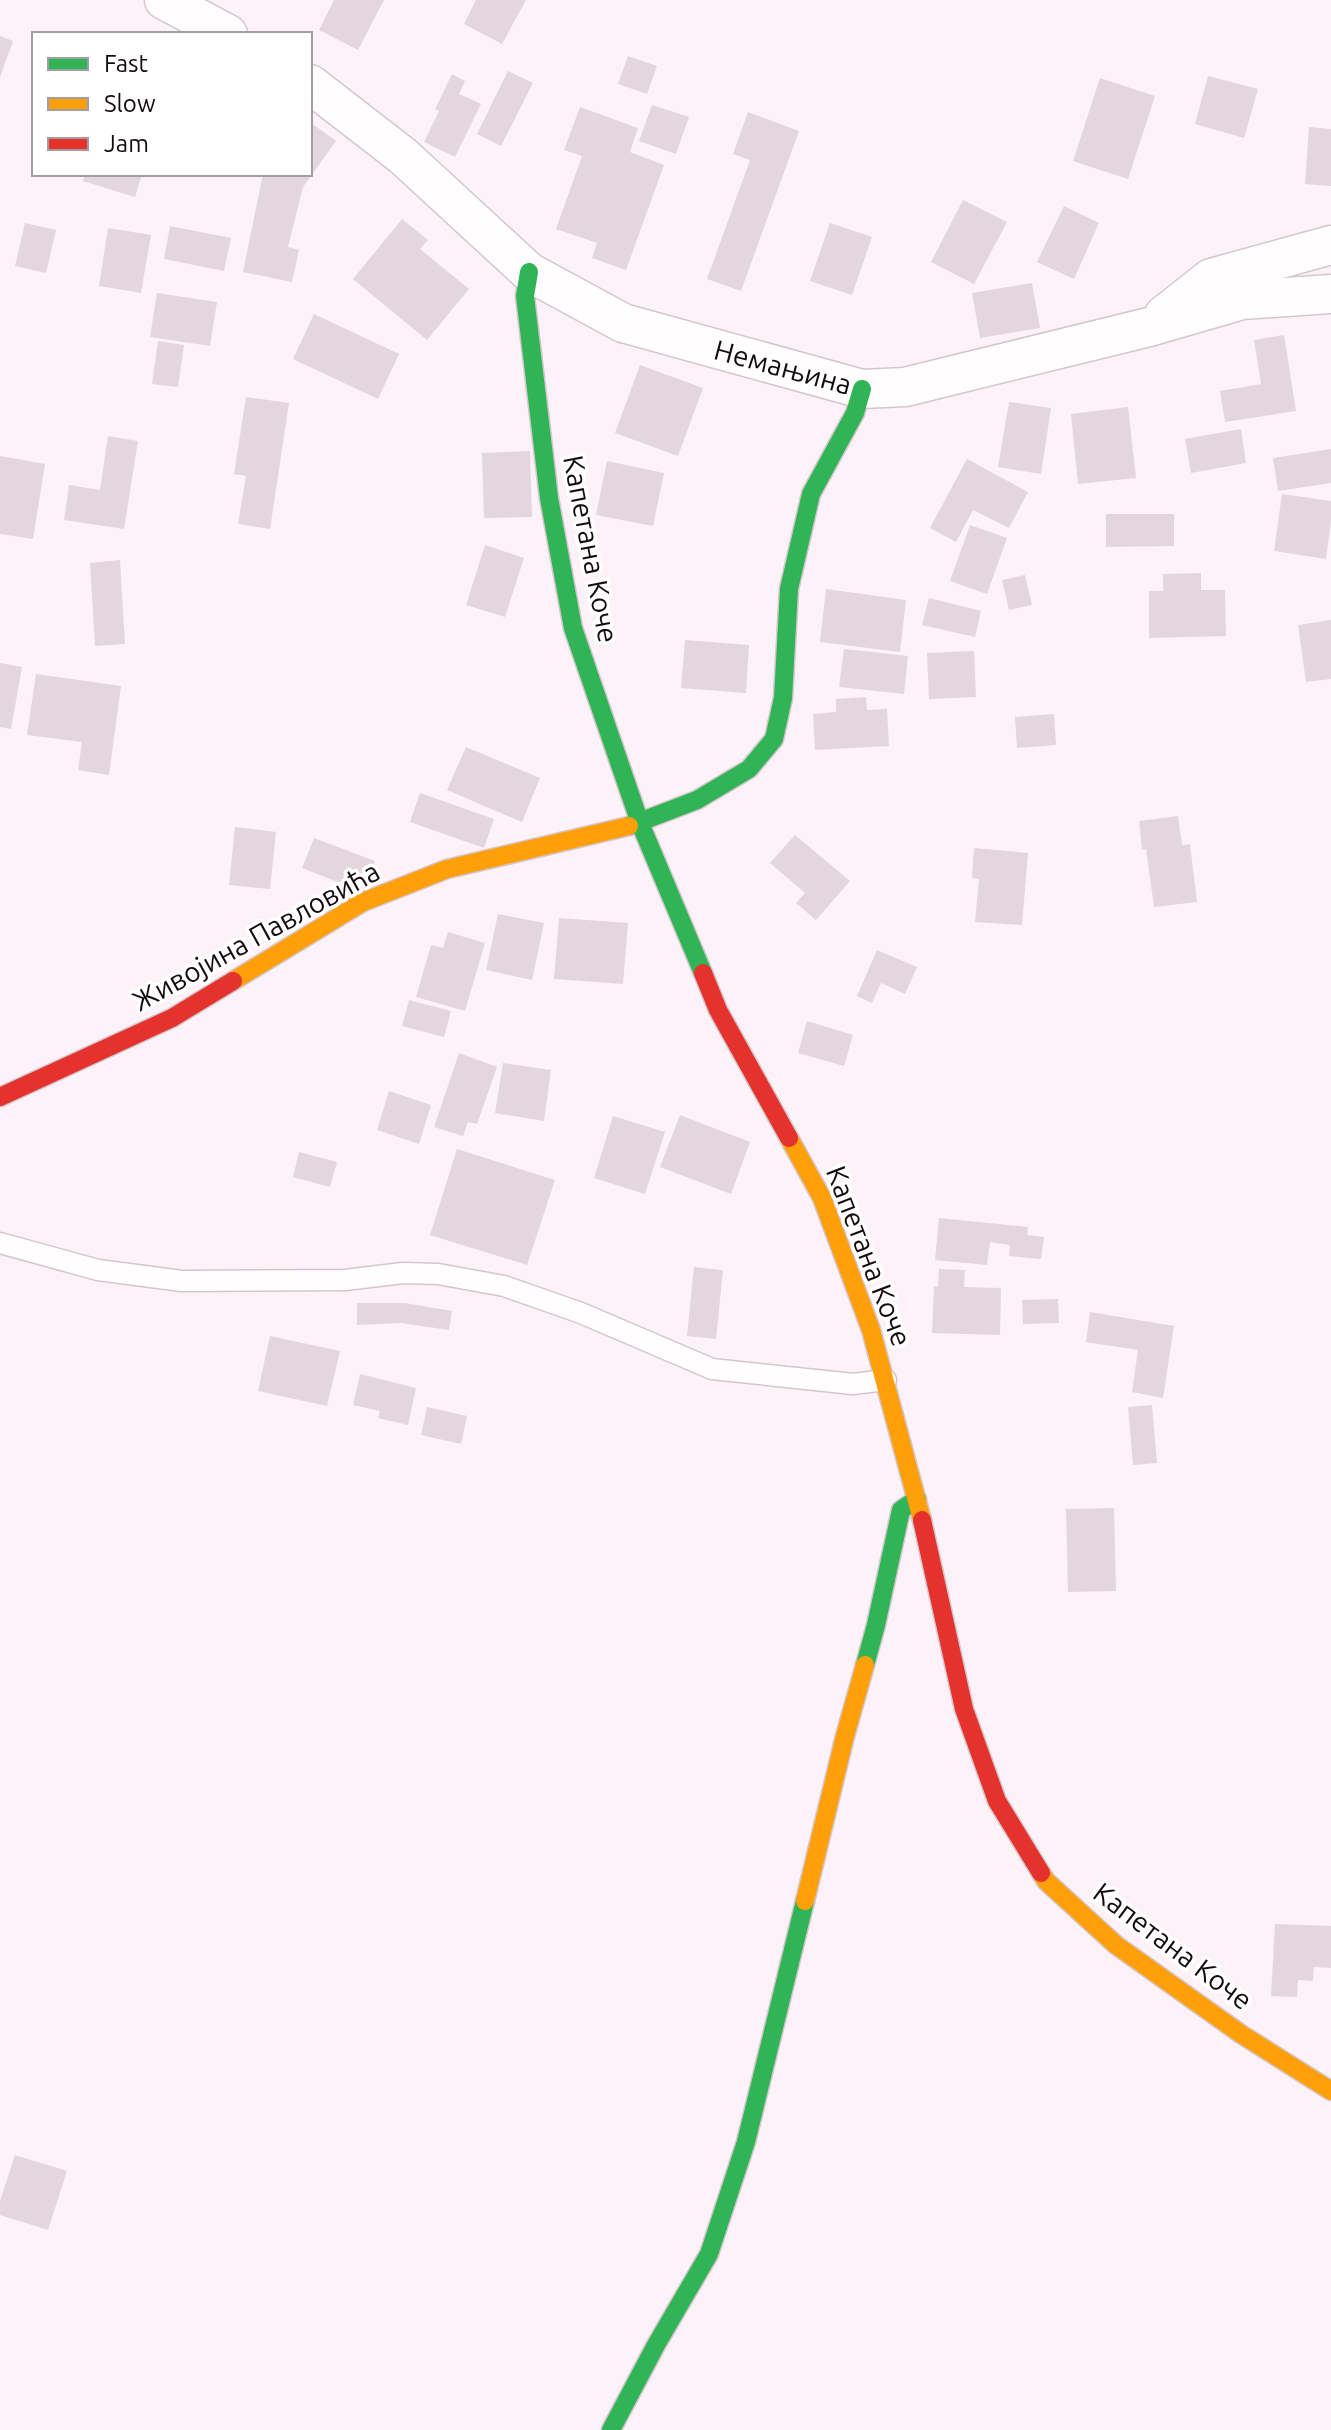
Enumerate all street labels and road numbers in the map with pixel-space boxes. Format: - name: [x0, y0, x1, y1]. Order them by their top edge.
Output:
- street label: Немањина: [711, 333, 855, 400]
- street label: Капетана Коче: [558, 453, 625, 645]
- street label: Живојина Павловића: [127, 855, 385, 1016]
- street label: Капетана Коче: [821, 1162, 918, 1350]
- street label: Капетана Коче: [1088, 1876, 1259, 2015]

